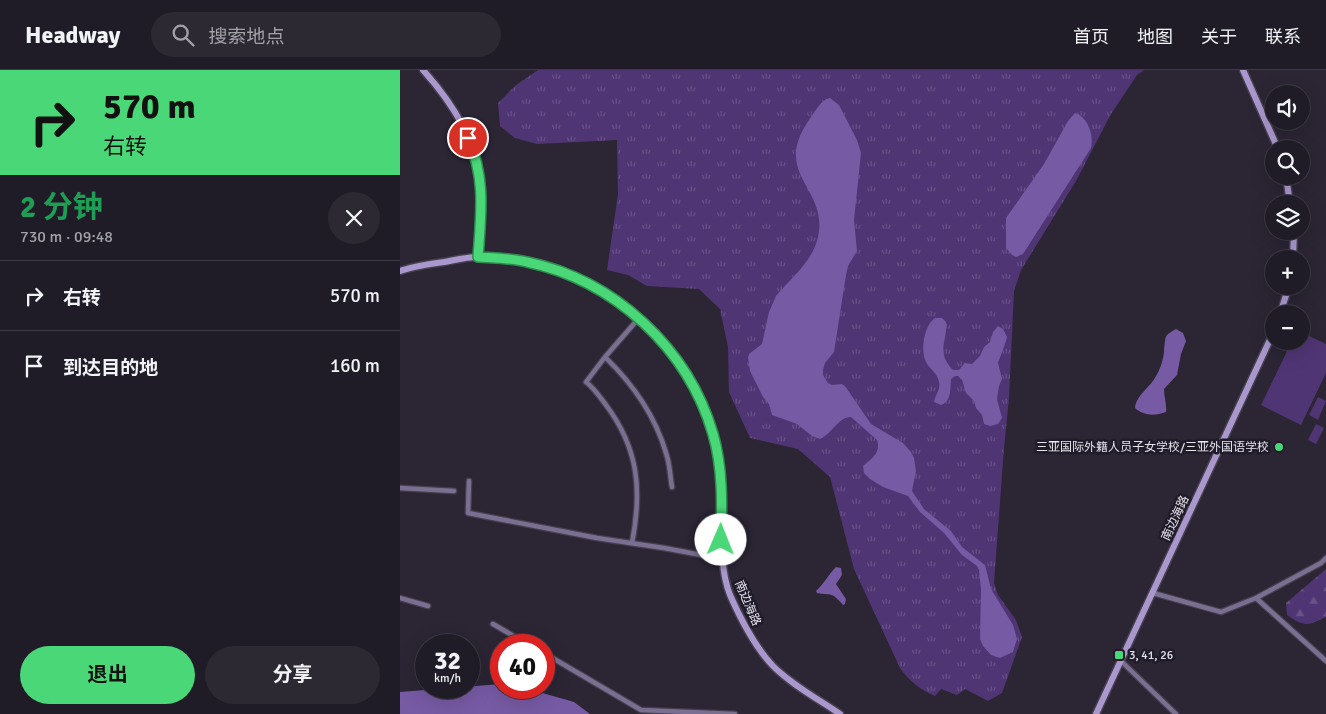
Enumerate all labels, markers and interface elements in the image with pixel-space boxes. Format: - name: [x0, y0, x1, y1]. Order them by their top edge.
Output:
- search box: [151, 12, 501, 57]
- text: Headway: [25, 20, 121, 50]
- icon: search: [169, 21, 197, 49]
- text: 搜索地点: [209, 25, 285, 49]
- text: 首页: [1073, 26, 1109, 48]
- text: 地图: [1137, 26, 1173, 48]
- text: 关于: [1201, 26, 1237, 48]
- text: 联系: [1265, 26, 1301, 48]
- text: 570 m: [103, 85, 196, 128]
- map controls: [1265, 85, 1310, 350]
- button: sound: [1265, 85, 1310, 130]
- icon: right: [20, 90, 85, 155]
- pin: [447, 117, 489, 159]
- icon: arrive: [454, 124, 482, 152]
- text: 右转: [103, 133, 147, 160]
- button: search: [1265, 140, 1310, 185]
- text: 2 分钟: [20, 189, 103, 226]
- button: close: [328, 192, 380, 244]
- button: layers: [1265, 195, 1310, 240]
- text: 730 m · 09:48: [20, 227, 113, 247]
- button: +: [1265, 250, 1310, 295]
- icon: right: [20, 282, 48, 310]
- text: 570 m: [330, 284, 380, 308]
- text: 右转: [63, 286, 101, 310]
- button: −: [1265, 305, 1310, 350]
- icon: arrive: [20, 352, 48, 380]
- text: 160 m: [330, 354, 380, 378]
- text: 到达目的地: [63, 356, 158, 380]
- place label: 三亚国际外籍人员子女学校/三亚外国语学校: [1036, 440, 1269, 455]
- marker: 三亚国际外籍人员子女学校/三亚外国语学校: [1273, 441, 1285, 453]
- street label: 南边海路: [1159, 493, 1192, 543]
- position arrow: [694, 513, 746, 565]
- street label: 南边海路: [731, 578, 764, 628]
- speed limit sign: 40: [490, 634, 555, 699]
- text: 32: [434, 645, 461, 676]
- button: 退出: [20, 646, 195, 704]
- button: 分享: [205, 646, 380, 704]
- place label: 3, 41, 26: [1129, 648, 1173, 663]
- marker: 3, 41, 26: [1113, 649, 1125, 661]
- text: km/h: [434, 671, 461, 686]

